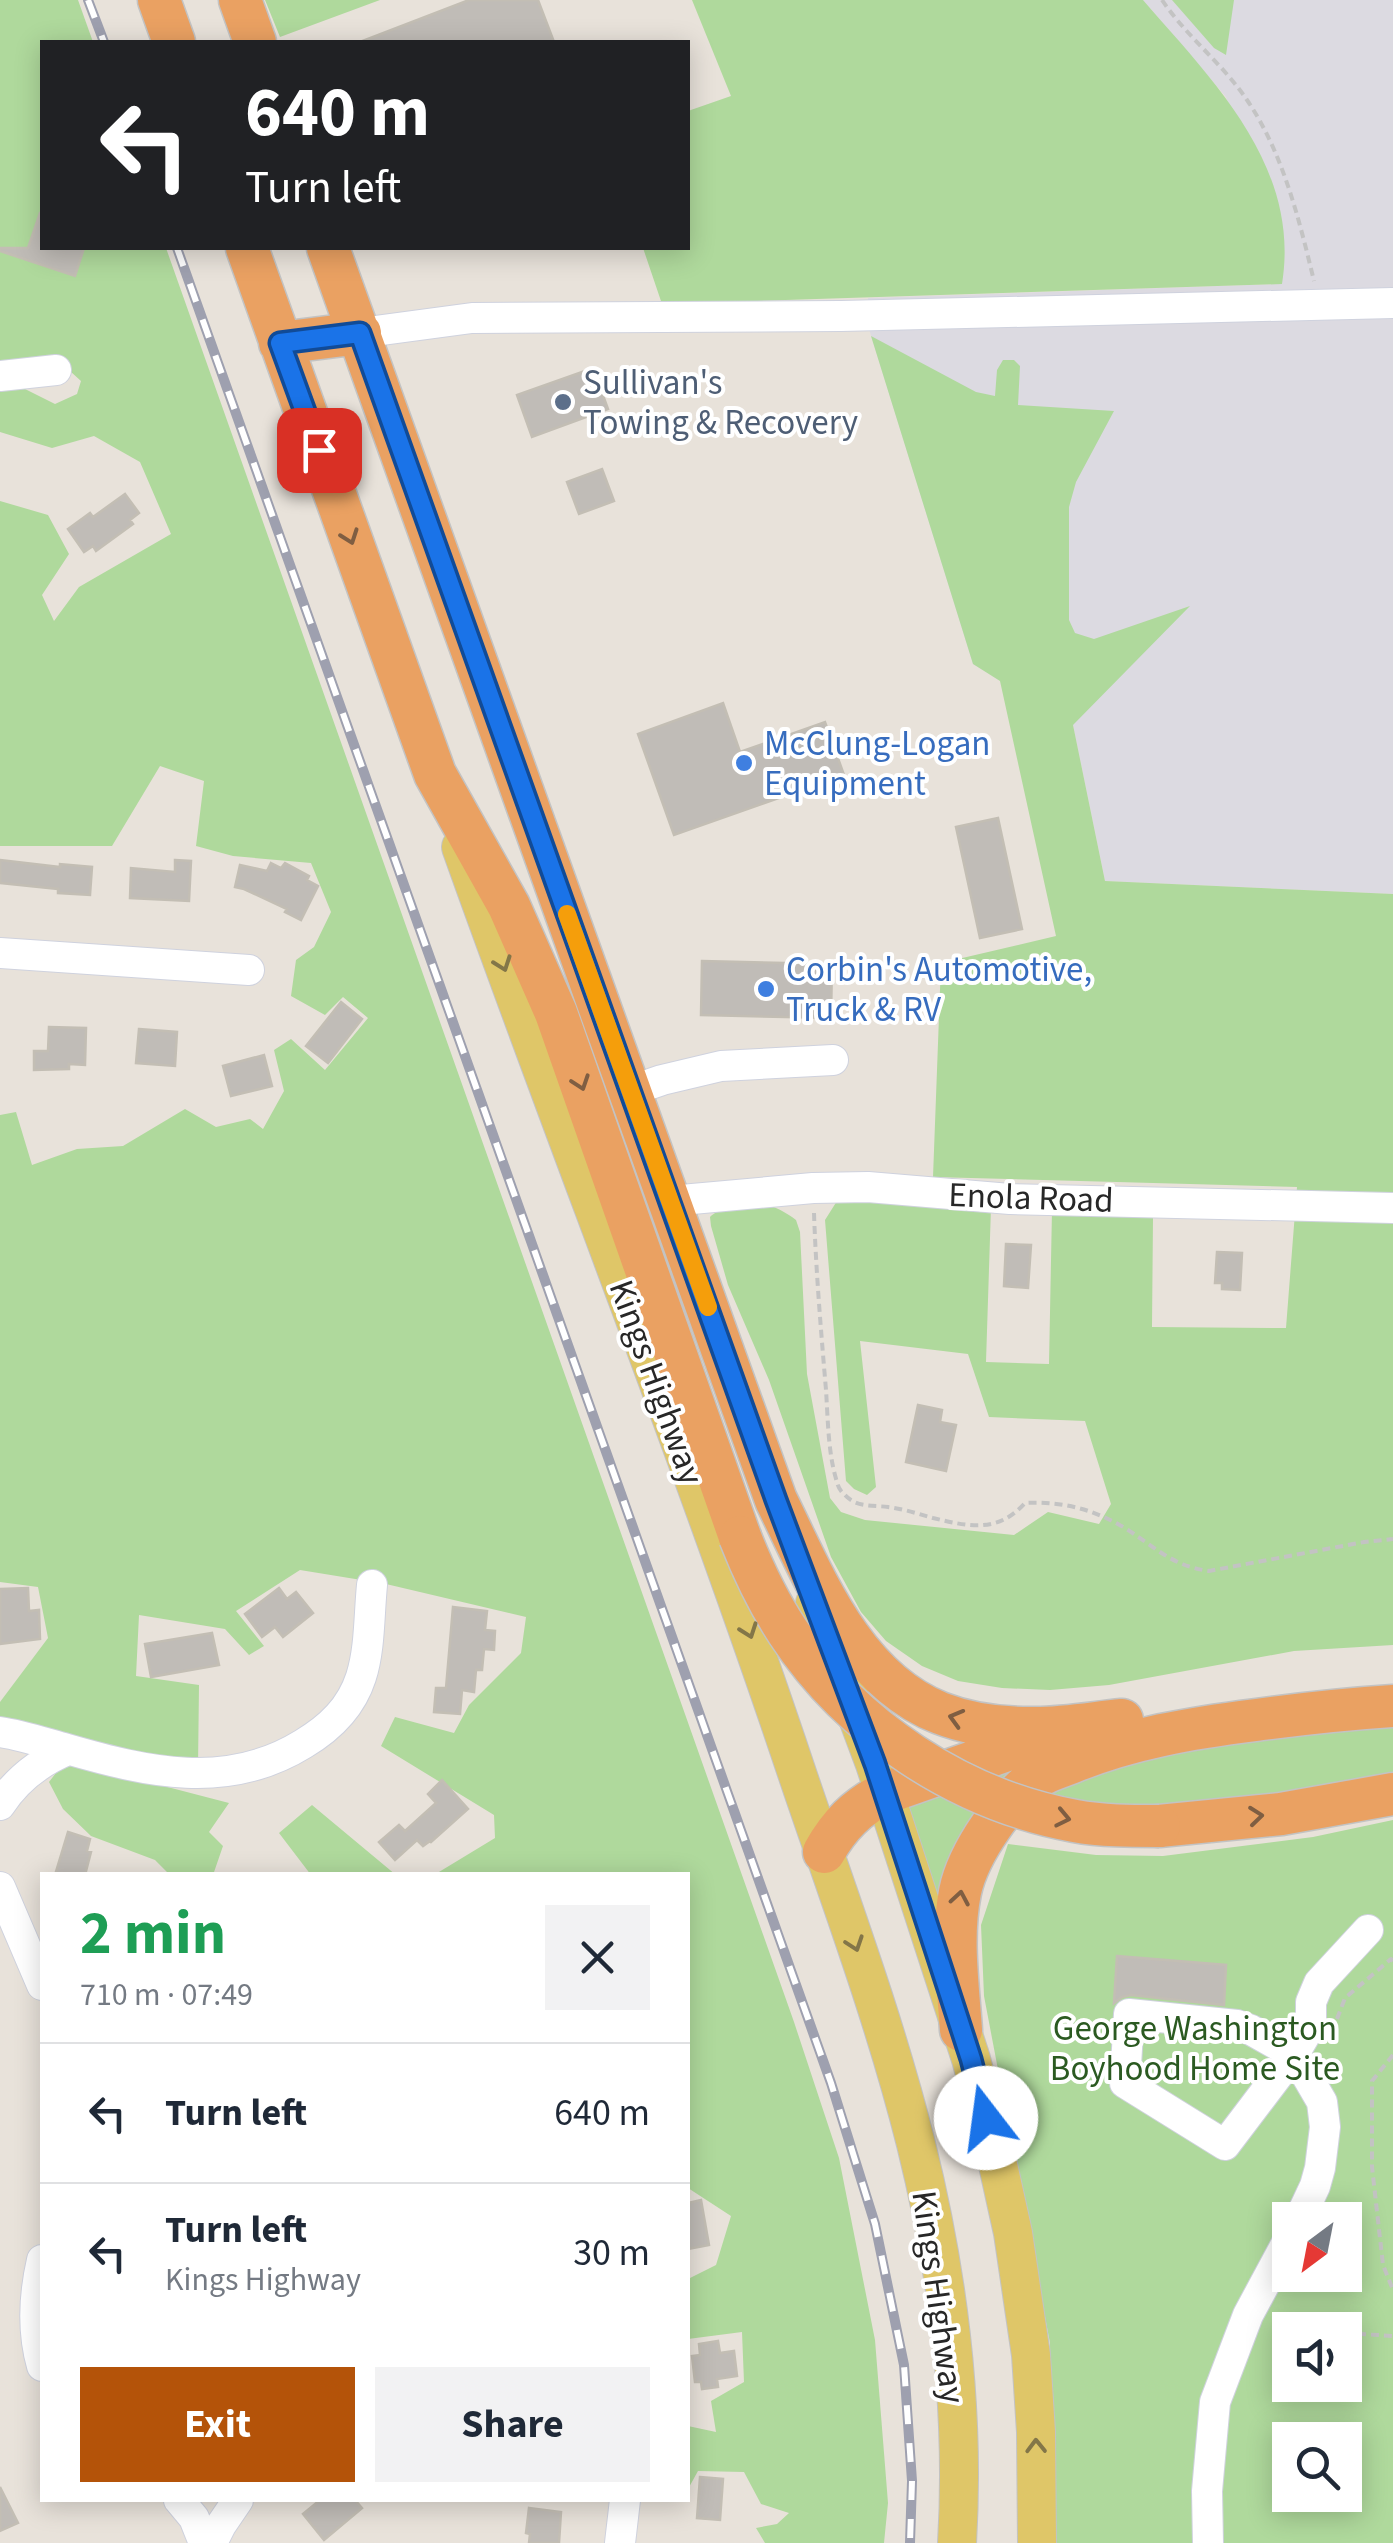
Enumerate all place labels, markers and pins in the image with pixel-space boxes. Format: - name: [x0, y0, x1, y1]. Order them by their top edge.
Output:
- place label: Sullivan's Towing & Recovery: [583, 358, 858, 448]
- marker: Sullivan's Towing & Recovery: [552, 391, 574, 413]
- pin: [277, 408, 362, 493]
- place label: McClung-Logan Equipment: [764, 719, 990, 809]
- marker: McClung-Logan Equipment: [733, 752, 755, 774]
- place label: Corbin's Automotive, Truck & RV: [786, 945, 1092, 1035]
- marker: Corbin's Automotive, Truck & RV: [755, 978, 777, 1000]

